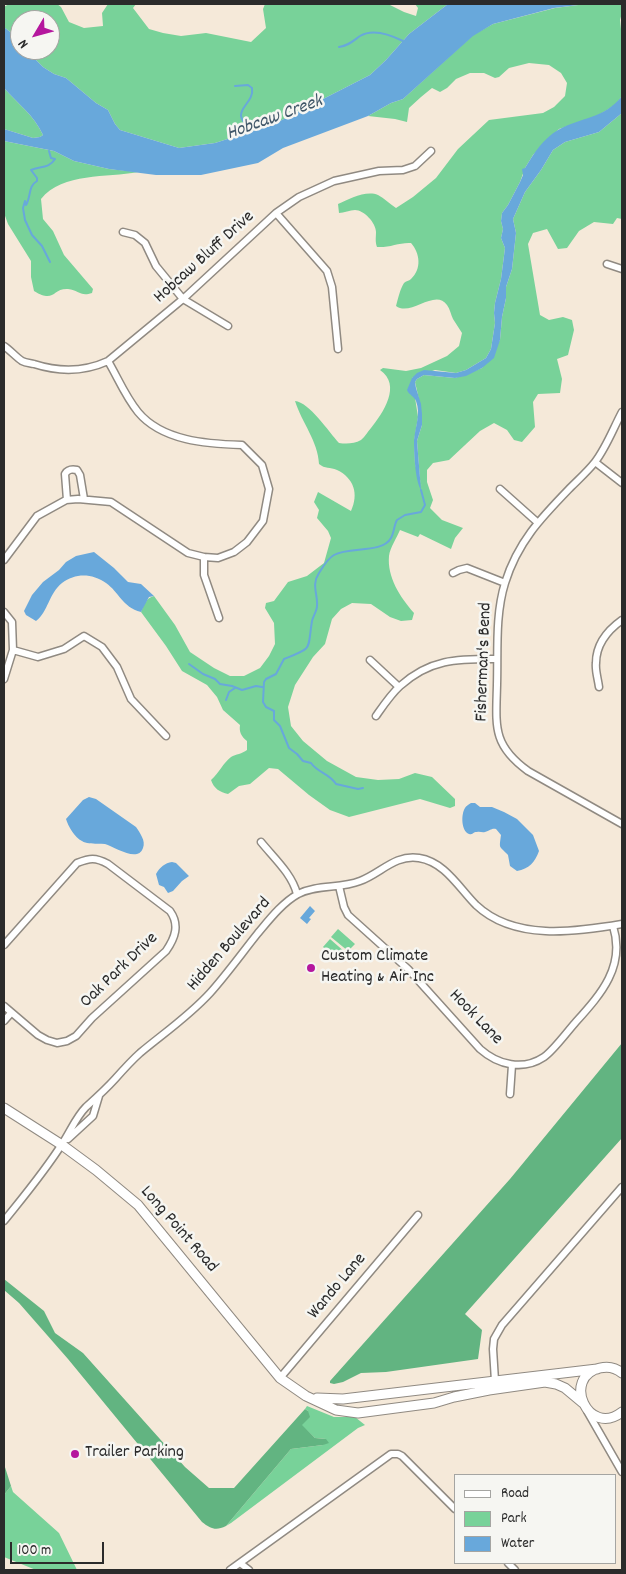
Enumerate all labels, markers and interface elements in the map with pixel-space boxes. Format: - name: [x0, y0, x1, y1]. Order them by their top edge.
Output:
- north arrow: [10, 10, 60, 60]
- text: N: [14, 35, 34, 52]
- water label: Hobcaw Creek: [224, 91, 326, 147]
- street label: Hobcaw Bluff Drive: [150, 207, 260, 309]
- street label: Fisherman's Bend: [472, 602, 498, 722]
- street label: Hidden Boulevard: [183, 894, 277, 996]
- street label: Oak Park Drive: [77, 929, 163, 1013]
- place label: Custom Climate Heating & Air Inc: [321, 947, 434, 990]
- marker: Custom Climate Heating & Air Inc: [305, 962, 317, 974]
- street label: Hook Lane: [443, 986, 507, 1050]
- street label: Long Point Road: [134, 1182, 222, 1278]
- street label: Wando Lane: [304, 1250, 372, 1324]
- place label: Trailer Parking: [85, 1443, 184, 1465]
- marker: Trailer Parking: [69, 1448, 81, 1460]
- legend: [454, 1474, 616, 1564]
- text: Road: [501, 1483, 529, 1505]
- text: Park: [501, 1508, 527, 1530]
- scale bar: [12, 1532, 106, 1564]
- text: Water: [501, 1533, 534, 1555]
- text: 100 m: [18, 1540, 51, 1562]

